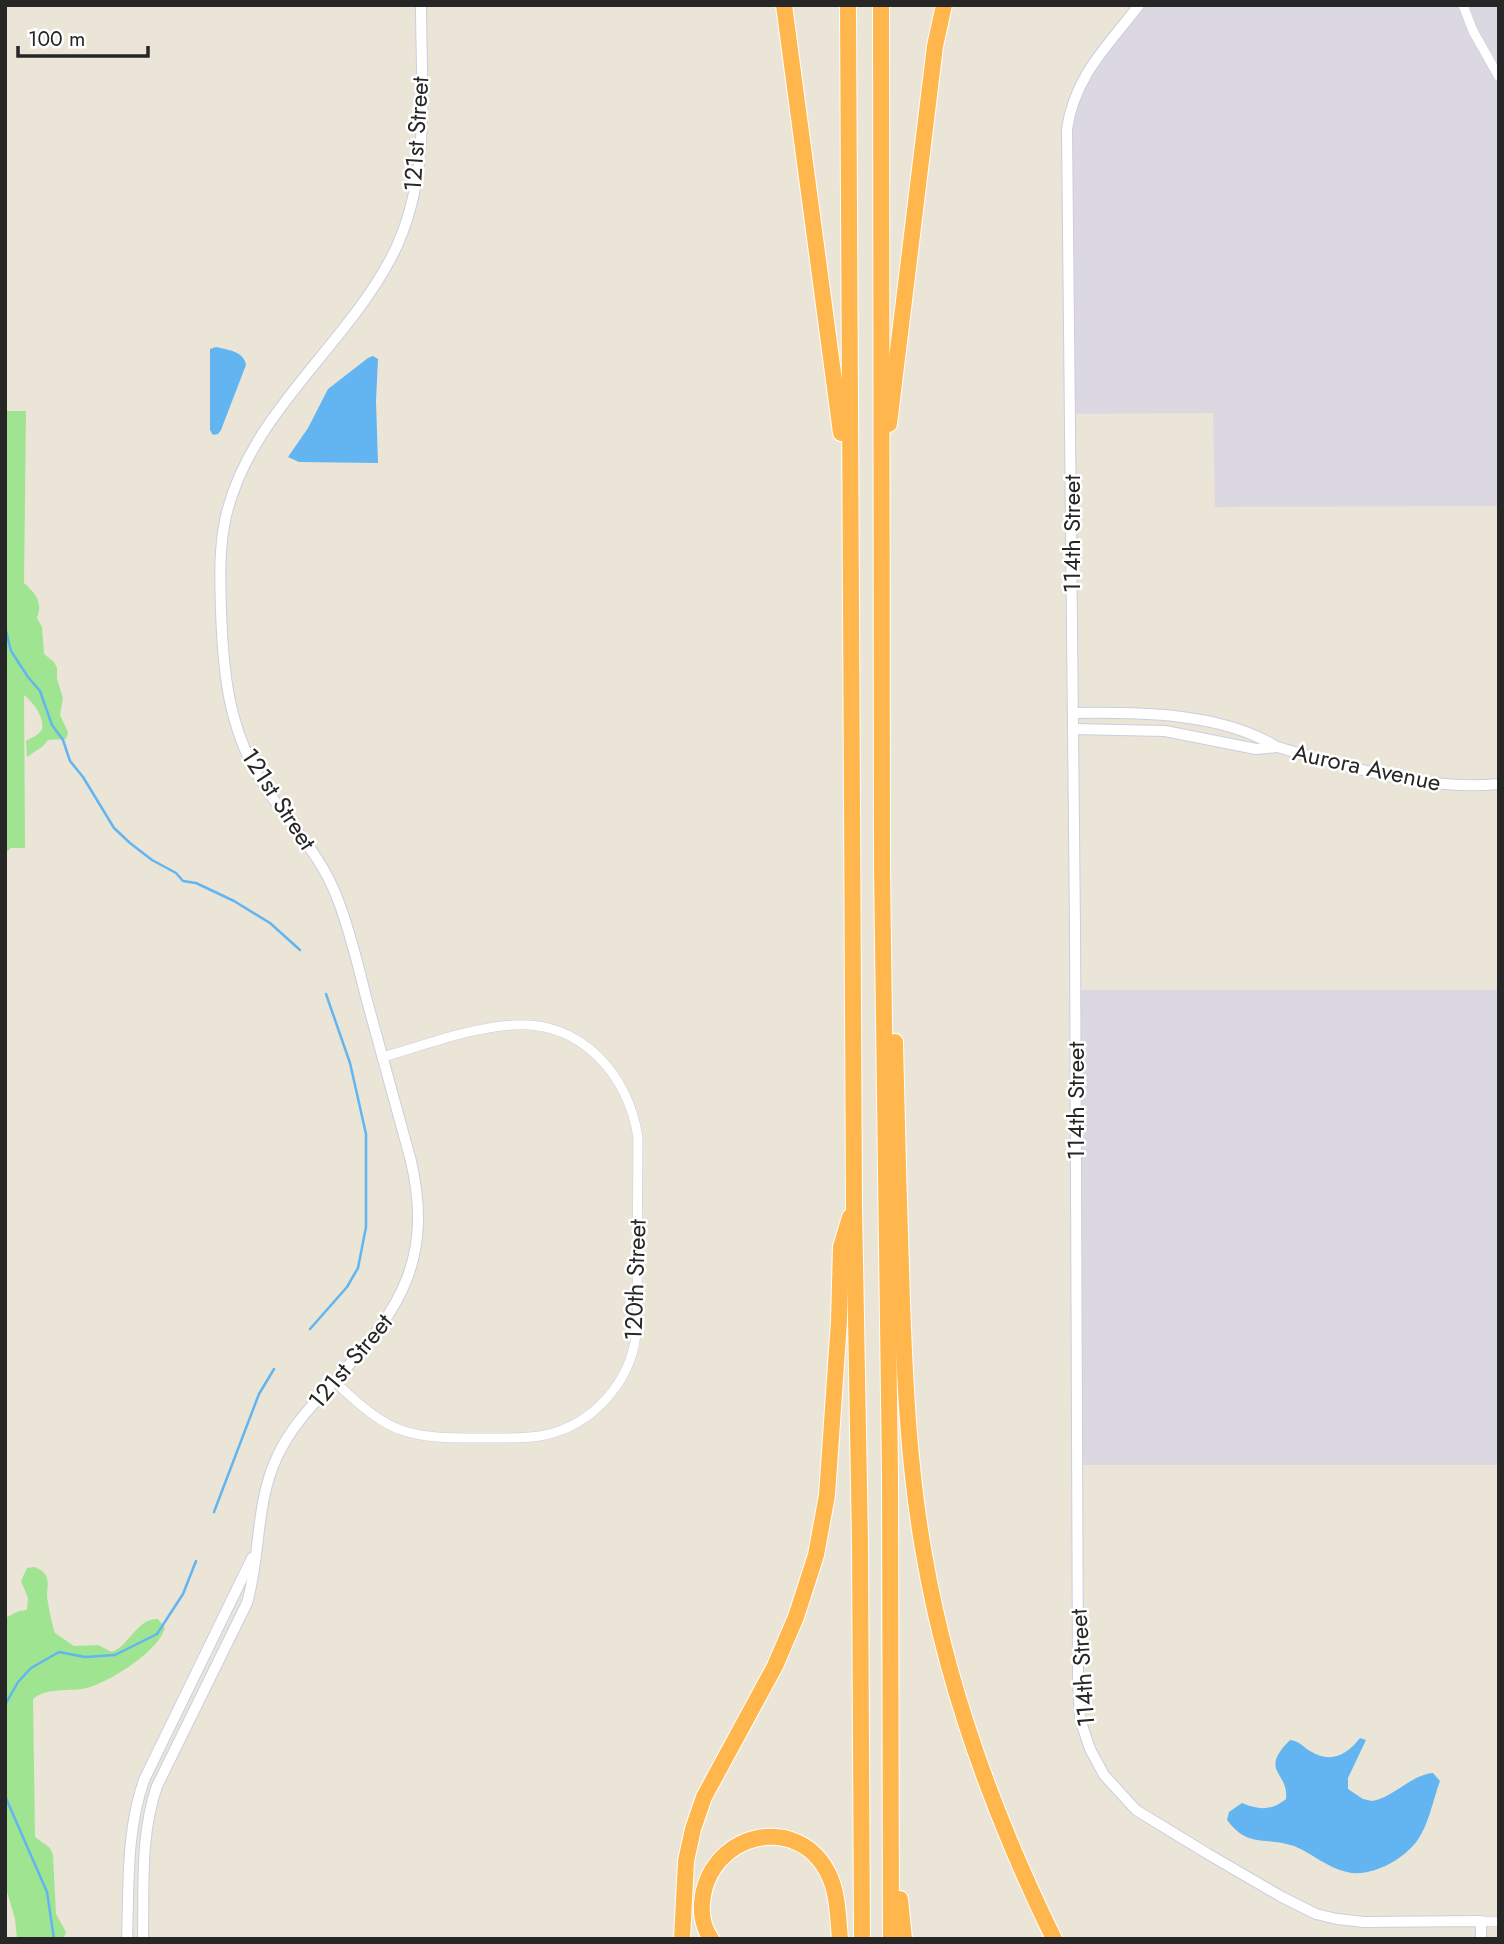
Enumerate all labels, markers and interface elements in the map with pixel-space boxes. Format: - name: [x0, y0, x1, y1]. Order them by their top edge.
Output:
- scale bar: [18, 14, 147, 58]
- text: 100 m: [28, 24, 85, 54]
- street label: 121st Street: [395, 75, 437, 193]
- street label: 114th Street: [1054, 475, 1089, 593]
- street label: Aurora Avenue: [1290, 734, 1444, 800]
- street label: 121st Street: [233, 741, 325, 857]
- street label: 114th Street: [1058, 1042, 1093, 1160]
- street label: 120th Street: [615, 1218, 655, 1341]
- street label: 121st Street: [300, 1305, 401, 1416]
- street label: 114th Street: [1060, 1607, 1104, 1728]

